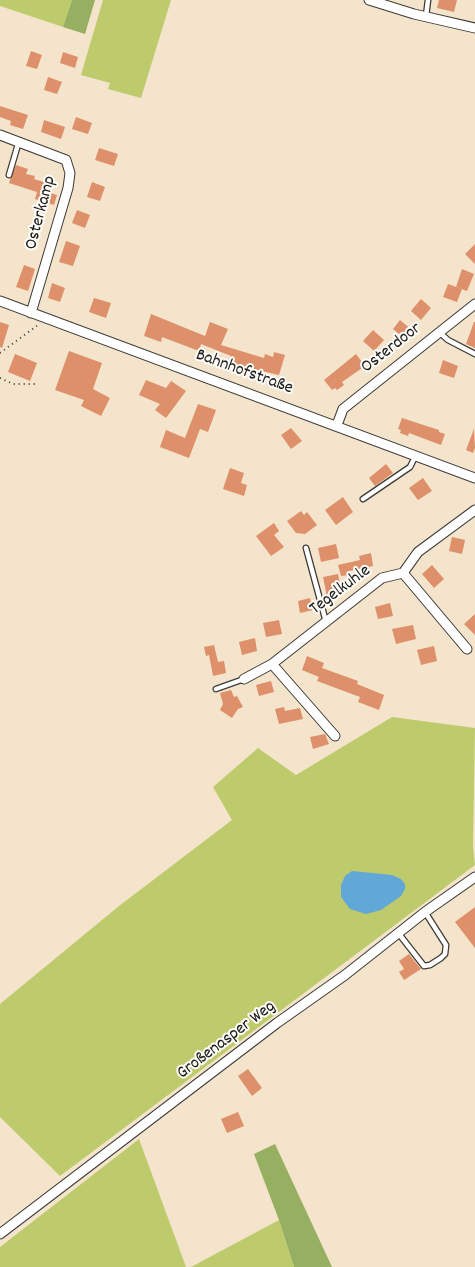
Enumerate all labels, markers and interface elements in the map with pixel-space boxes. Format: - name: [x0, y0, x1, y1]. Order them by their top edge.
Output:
- street label: Osterkamp: [22, 174, 62, 252]
- street label: Osterdoor: [358, 319, 426, 379]
- street label: Bahnhofstraße: [192, 345, 296, 401]
- street label: Tegelkuhle: [306, 561, 376, 621]
- street label: Großenasper Weg: [173, 997, 281, 1085]

